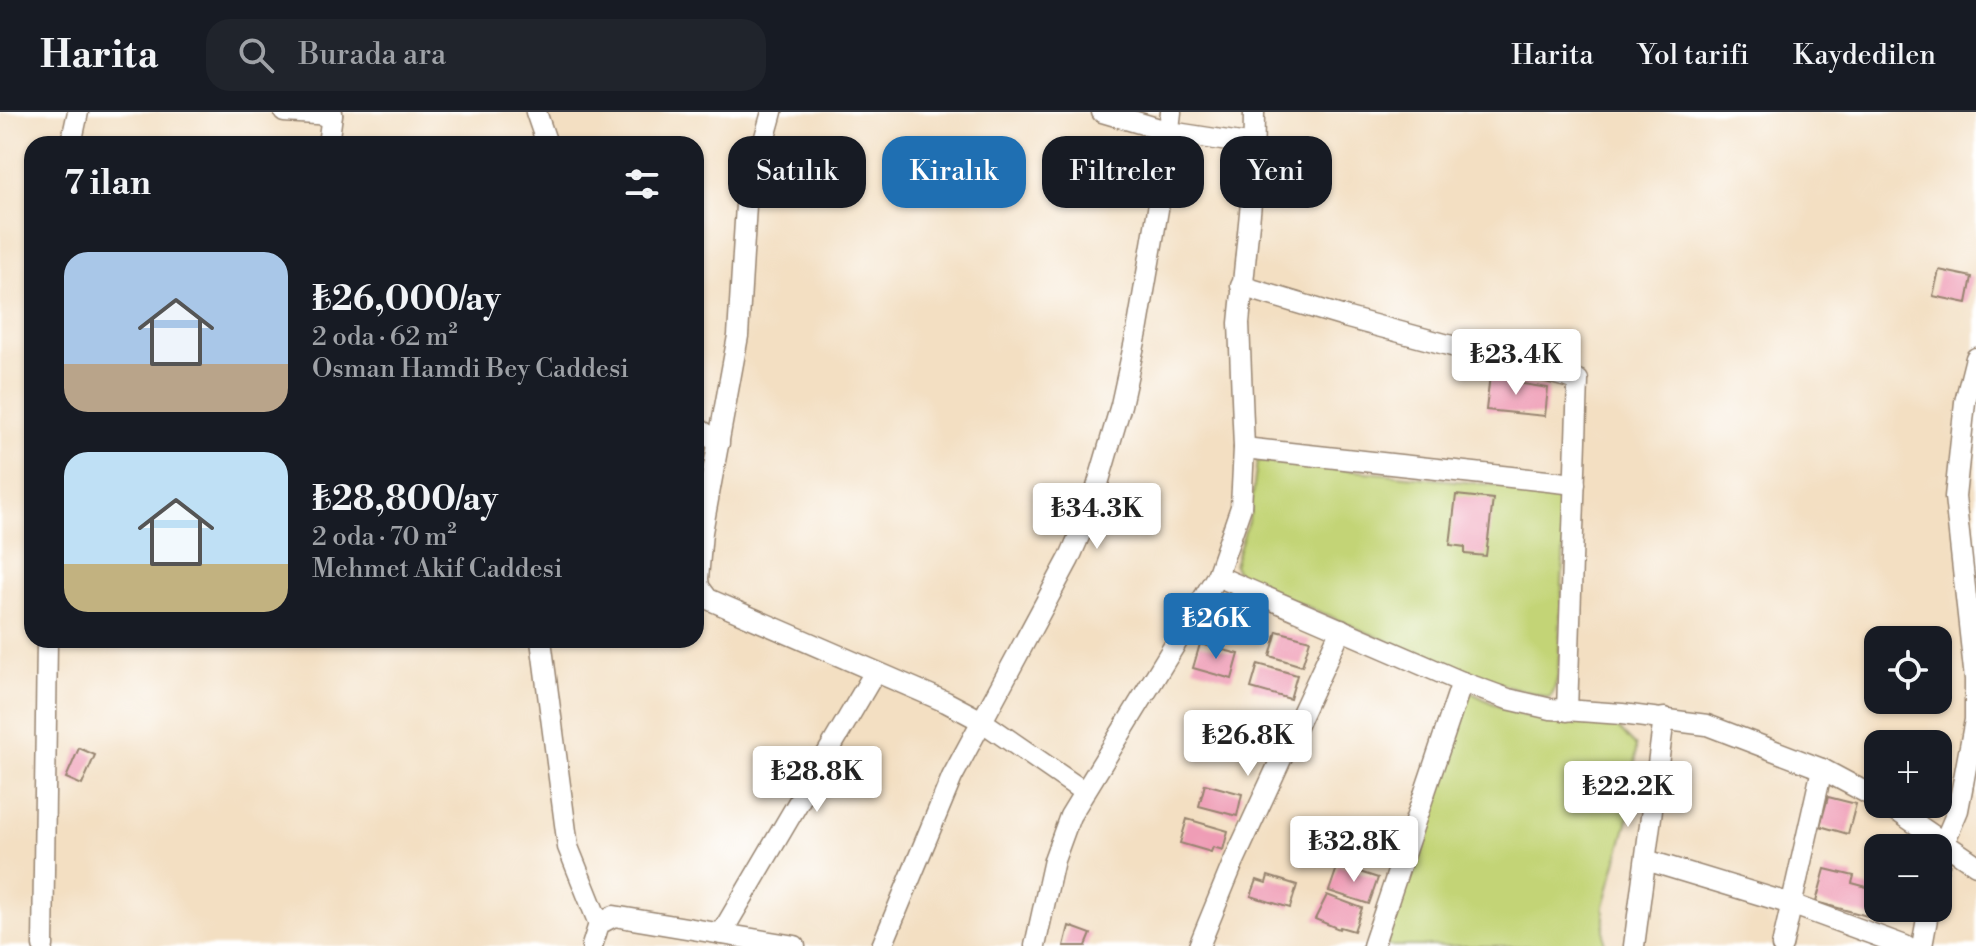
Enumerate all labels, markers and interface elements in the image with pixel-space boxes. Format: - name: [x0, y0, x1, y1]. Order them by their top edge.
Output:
- search box: [206, 19, 766, 91]
- text: Harita: [40, 32, 158, 79]
- icon: search: [234, 33, 278, 77]
- text: Burada ara: [298, 36, 446, 74]
- text: Harita: [1511, 38, 1594, 73]
- text: Yol tarifi: [1638, 38, 1749, 73]
- text: Kaydedilen: [1793, 38, 1936, 73]
- chip: Satılık: [728, 136, 866, 208]
- chip: Kiralık: [882, 136, 1026, 208]
- chip: Filtreler: [1042, 136, 1204, 208]
- chip: Yeni: [1220, 136, 1332, 208]
- icon: filters: [620, 162, 664, 206]
- text: 7 ilan: [64, 163, 151, 205]
- text: ₺26,000/ay: [312, 279, 501, 321]
- icon: home: [128, 284, 224, 380]
- text: 2 oda · 62 m²: [312, 321, 458, 353]
- pin: ₺23.4K: [1451, 329, 1581, 397]
- text: ₺23.4K: [1470, 339, 1562, 371]
- text: Osman Hamdi Bey Caddesi: [312, 353, 629, 385]
- text: ₺28,800/ay: [312, 479, 498, 521]
- pin: ₺34.3K: [1032, 483, 1162, 551]
- icon: home: [128, 484, 224, 580]
- text: ₺34.3K: [1051, 493, 1143, 525]
- text: 2 oda · 70 m²: [312, 521, 457, 553]
- text: Mehmet Akif Caddesi: [312, 553, 562, 585]
- pin: ₺26K: [1169, 593, 1263, 661]
- text: ₺26K: [1182, 603, 1250, 635]
- map controls: [1864, 626, 1952, 922]
- button: locate: [1864, 626, 1952, 714]
- pin: ₺26.8K: [1183, 710, 1313, 778]
- text: ₺26.8K: [1202, 720, 1294, 752]
- button: +: [1864, 730, 1952, 818]
- pin: ₺28.8K: [752, 746, 882, 814]
- text: ₺28.8K: [771, 756, 863, 788]
- pin: ₺22.2K: [1563, 761, 1693, 829]
- text: ₺22.2K: [1582, 771, 1674, 803]
- pin: ₺32.8K: [1289, 816, 1419, 884]
- text: ₺32.8K: [1308, 826, 1400, 858]
- button: −: [1864, 834, 1952, 922]

